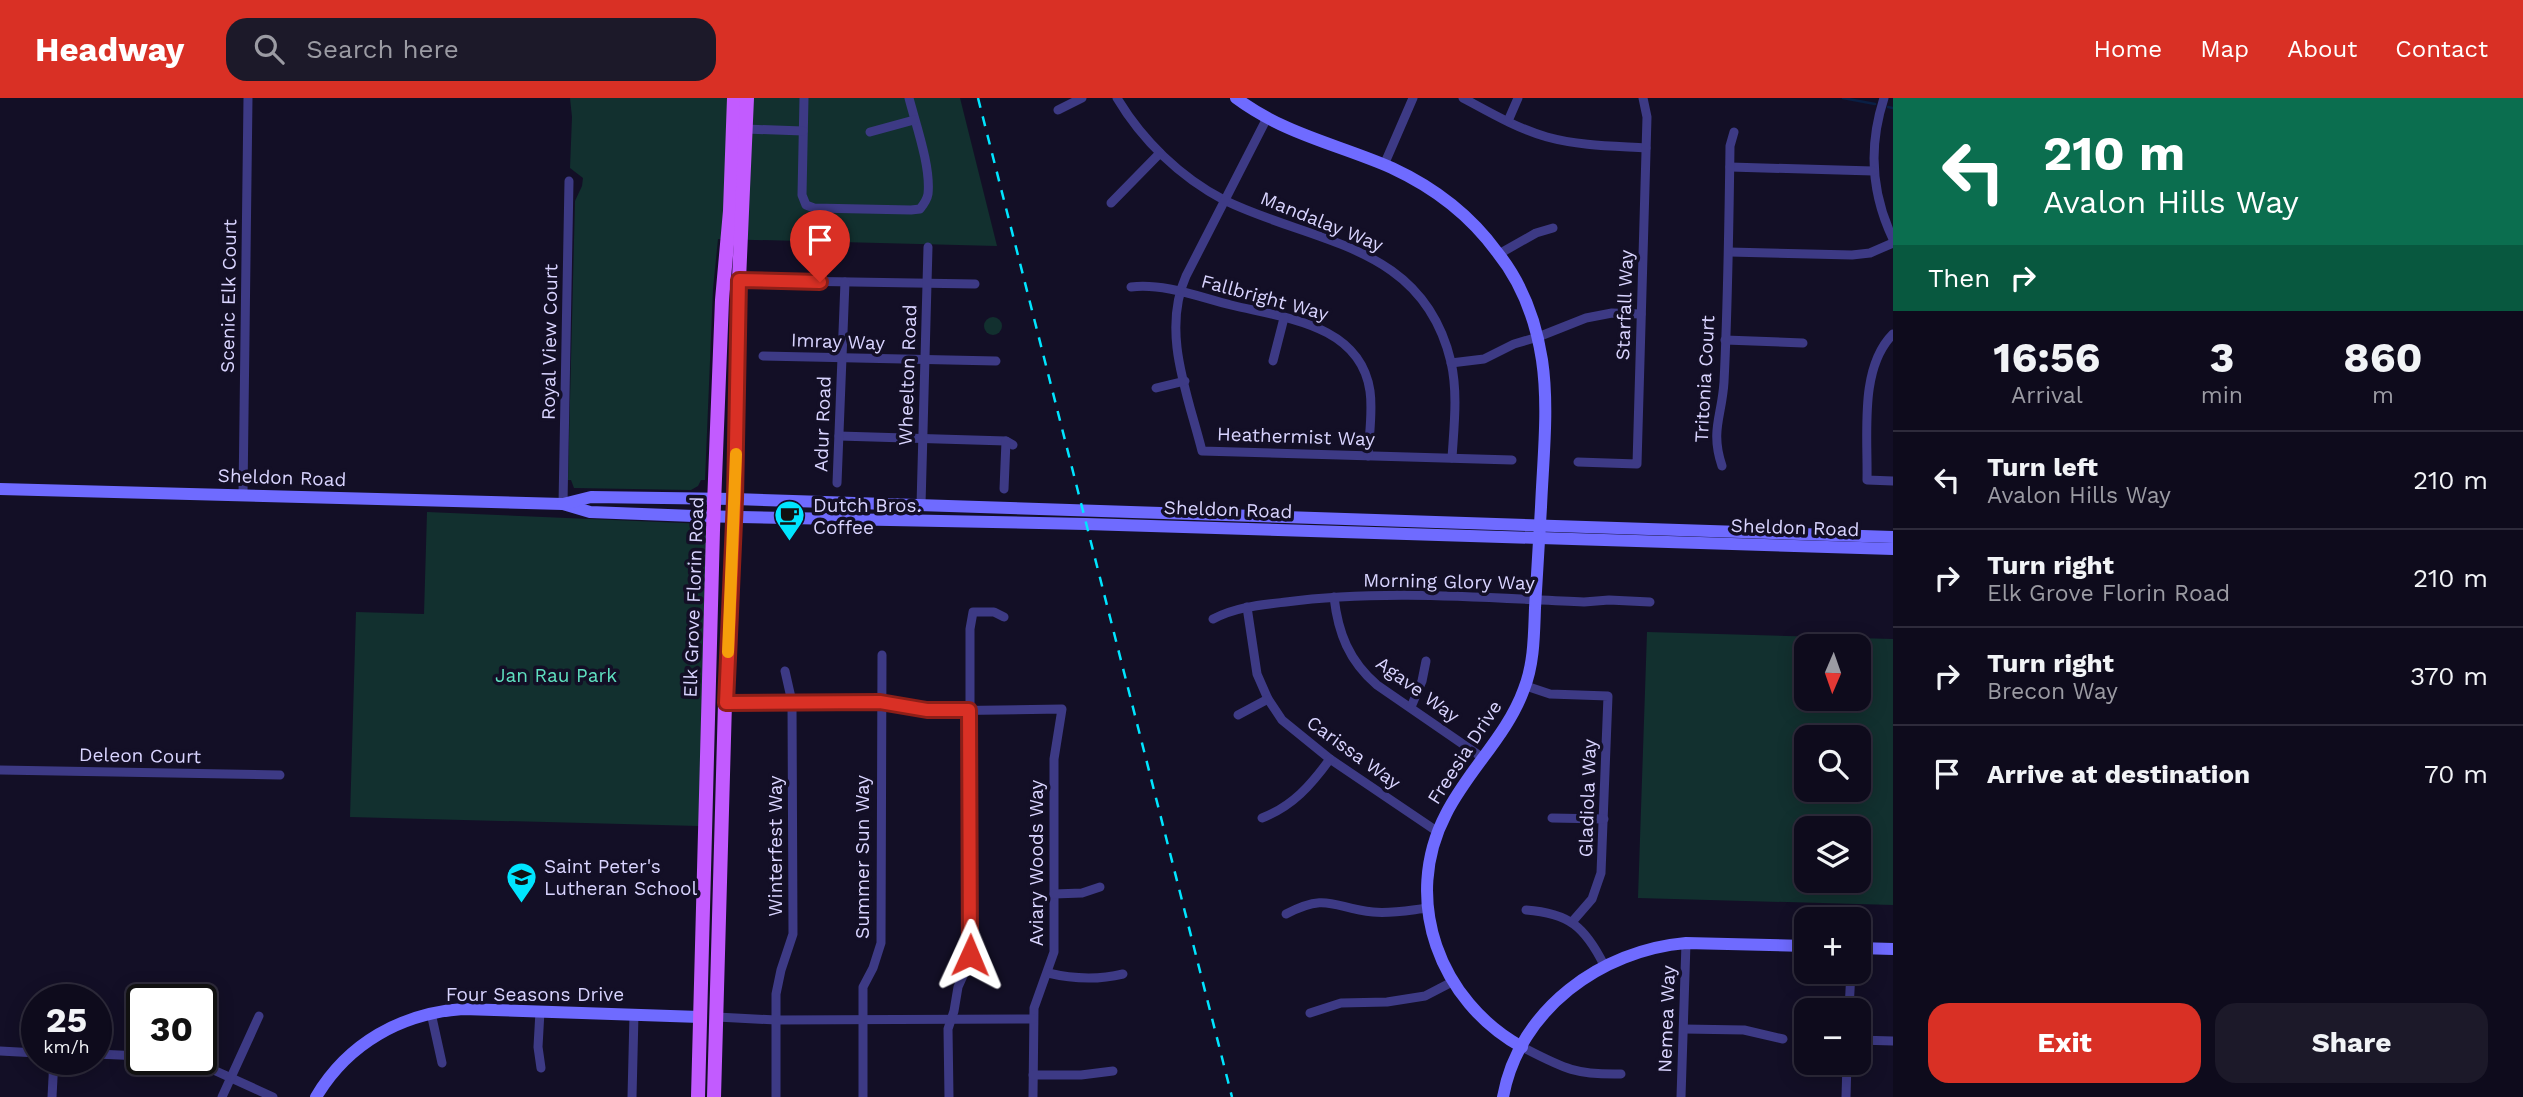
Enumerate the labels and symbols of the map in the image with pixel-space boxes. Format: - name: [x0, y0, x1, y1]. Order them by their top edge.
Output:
- street label: Mandalay Way: [1257, 186, 1387, 257]
- pin: [790, 210, 850, 282]
- street label: Scenic Elk Court: [216, 219, 241, 373]
- street label: Starfall Way: [1611, 249, 1638, 361]
- street label: Royal View Court: [537, 264, 562, 420]
- street label: Fallbright Way: [1199, 269, 1331, 326]
- street label: Wheelton Road: [894, 304, 921, 446]
- street label: Tritonia Court: [1690, 315, 1719, 443]
- street label: Imray Way: [791, 328, 886, 355]
- street label: Adur Road: [809, 376, 836, 472]
- street label: Heathermist Way: [1217, 422, 1376, 451]
- street label: Sheldon Road: [217, 464, 347, 491]
- place label: Dutch Bros. Coffee: [813, 494, 922, 539]
- street label: Elk Grove Florin Road: [679, 496, 708, 698]
- street label: Sheldon Road: [1163, 496, 1293, 523]
- cafe icon: Dutch Bros. Coffee: [773, 499, 807, 543]
- street label: Sheldon Road: [1730, 514, 1860, 541]
- street label: Morning Glory Way: [1363, 569, 1535, 595]
- north arrow: [1794, 634, 1871, 710]
- street label: Agave Way: [1372, 651, 1464, 727]
- park label: Jan Rau Park: [495, 664, 617, 687]
- street label: Freesia Drive: [1422, 696, 1507, 809]
- street label: Carissa Way: [1302, 711, 1405, 794]
- street label: Gladiola Way: [1574, 738, 1601, 858]
- street label: Deleon Court: [79, 743, 201, 768]
- street label: Winterfest Way: [764, 775, 787, 917]
- street label: Summer Sun Way: [851, 775, 874, 939]
- street label: Aviary Woods Way: [1025, 780, 1048, 946]
- place label: Saint Peter's Lutheran School: [544, 855, 697, 900]
- school or university icon: Saint Peter's Lutheran School: [504, 860, 538, 904]
- position arrow: [933, 918, 1007, 992]
- street label: Nemea Way: [1653, 965, 1680, 1073]
- street label: Four Seasons Drive: [446, 983, 624, 1006]
- speed limit sign: 30: [126, 984, 217, 1075]

